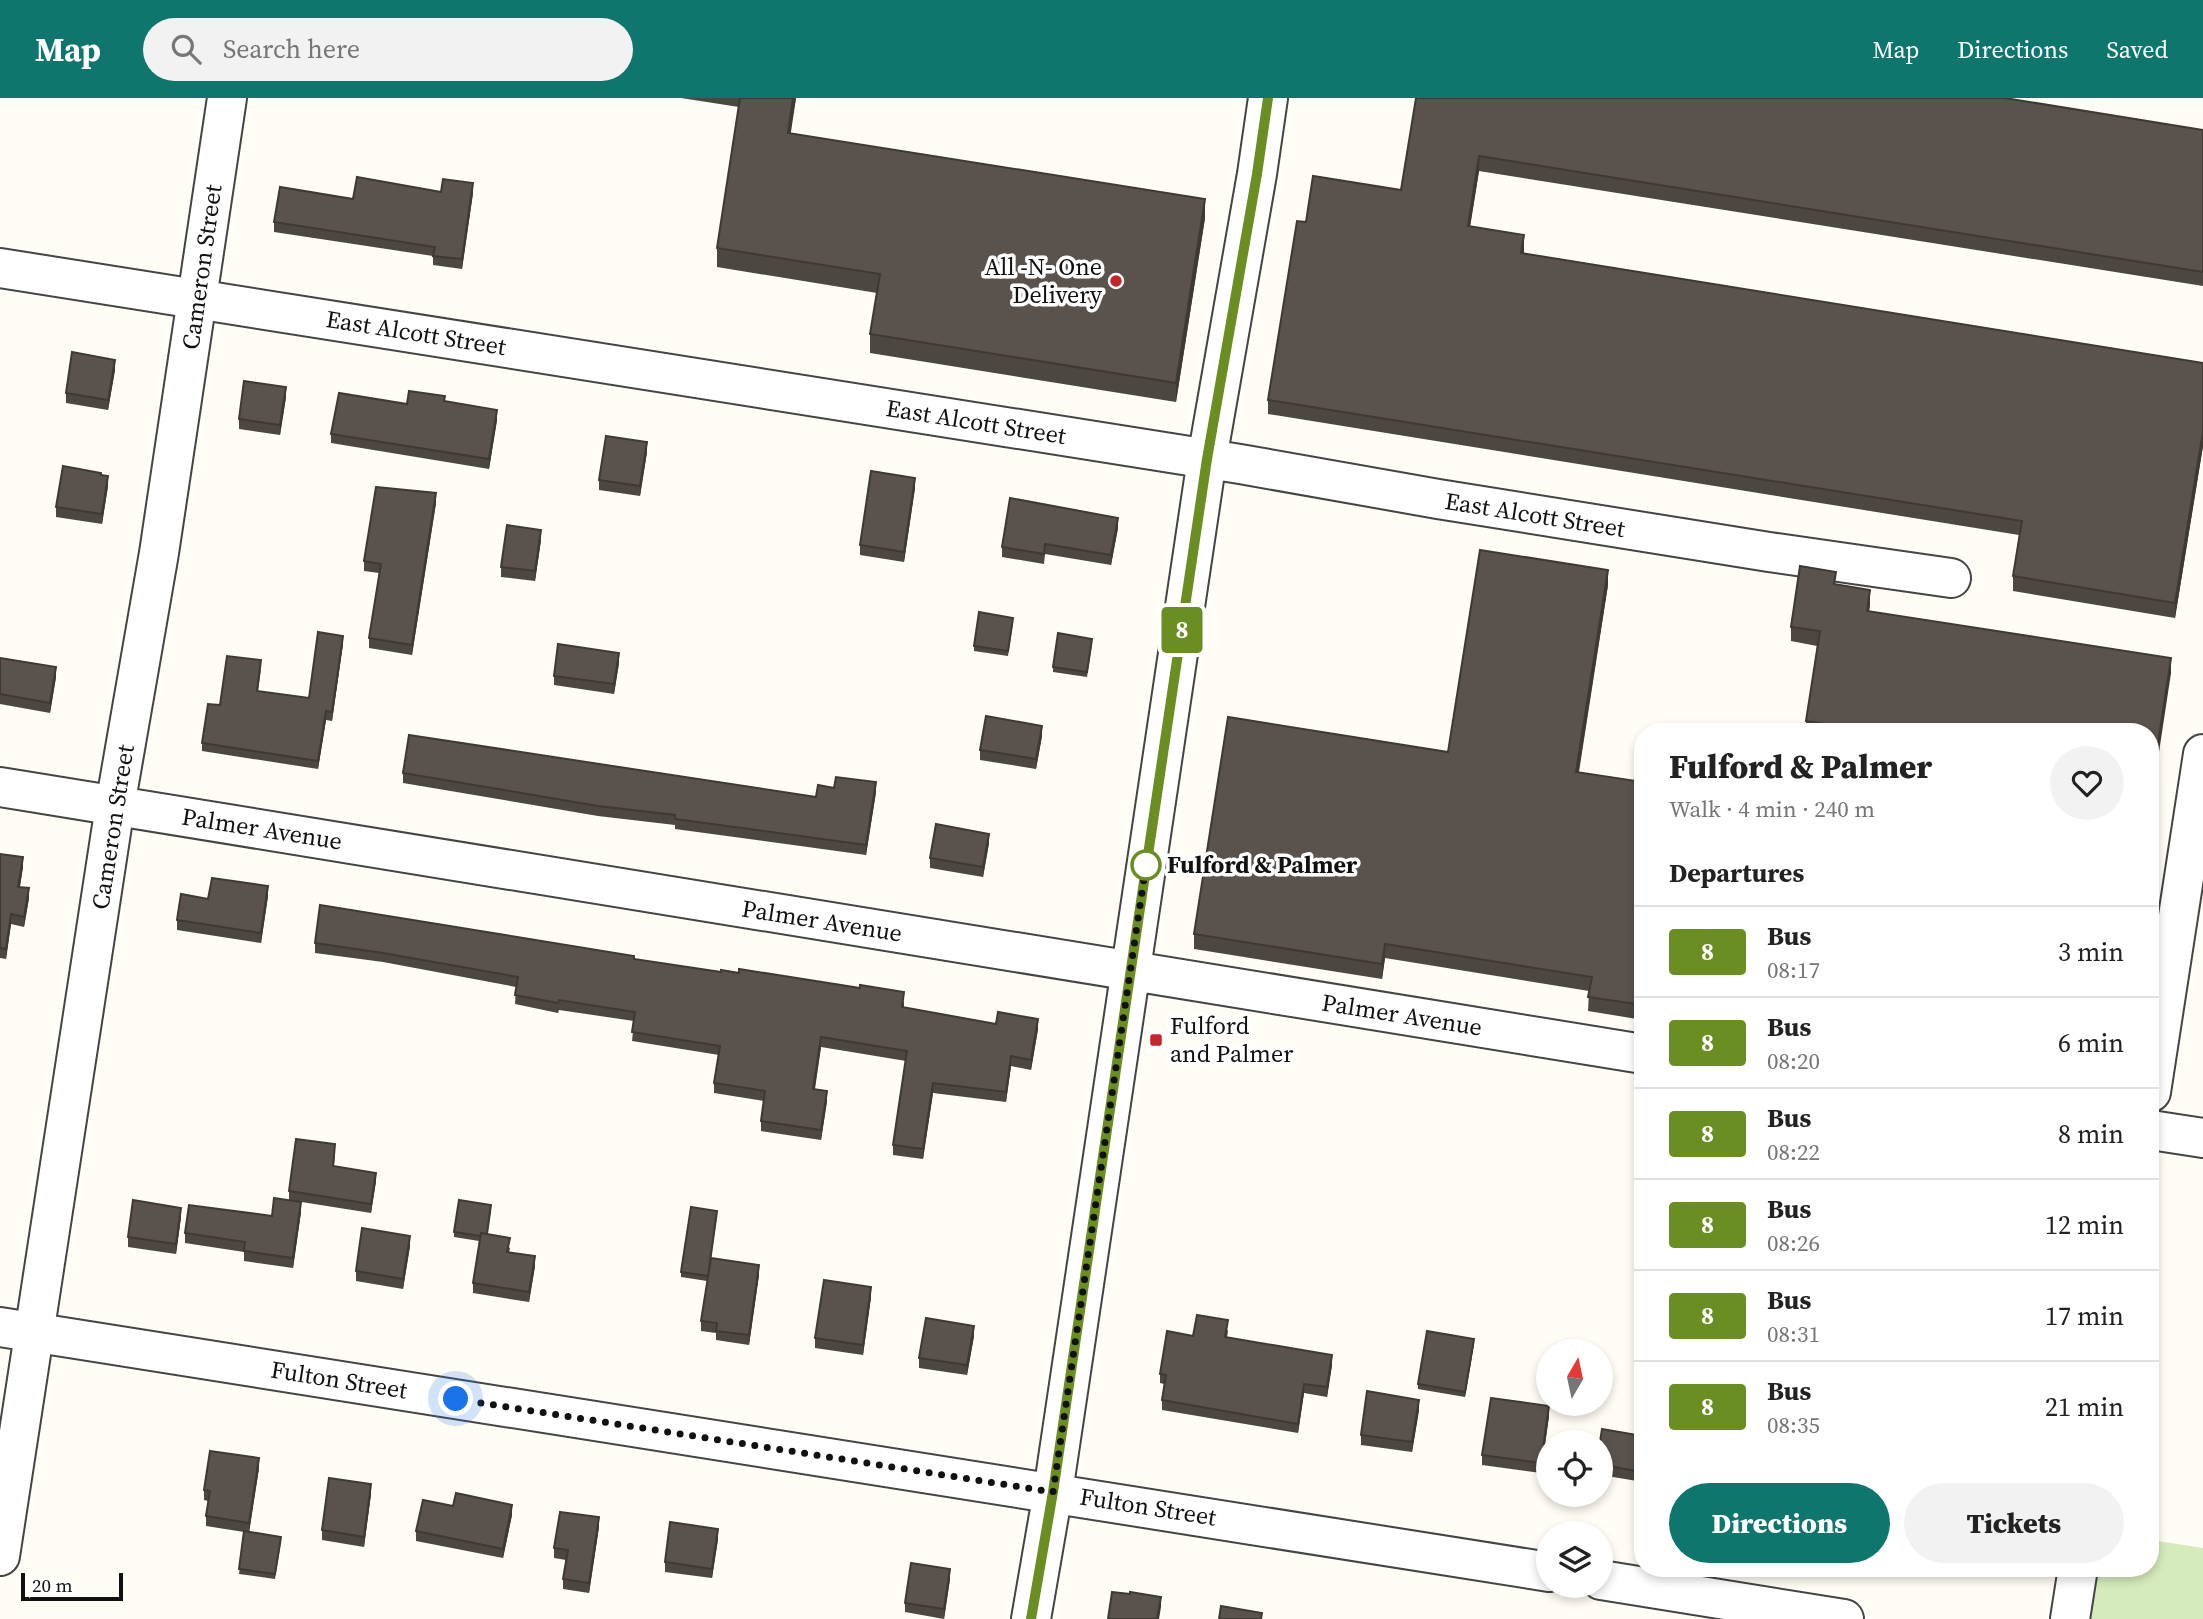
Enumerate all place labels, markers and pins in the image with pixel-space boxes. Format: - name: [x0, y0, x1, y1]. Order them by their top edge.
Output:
- place label: All -N- One Delivery: [984, 250, 1103, 311]
- marker: All -N- One Delivery: [1108, 273, 1124, 289]
- place label: Fulford & Palmer: [1167, 848, 1358, 881]
- marker: Fulford & Palmer: [1131, 850, 1161, 880]
- place label: Fulford and Palmer: [1170, 1009, 1293, 1070]
- marker: Fulford and Palmer: [1148, 1032, 1164, 1048]

